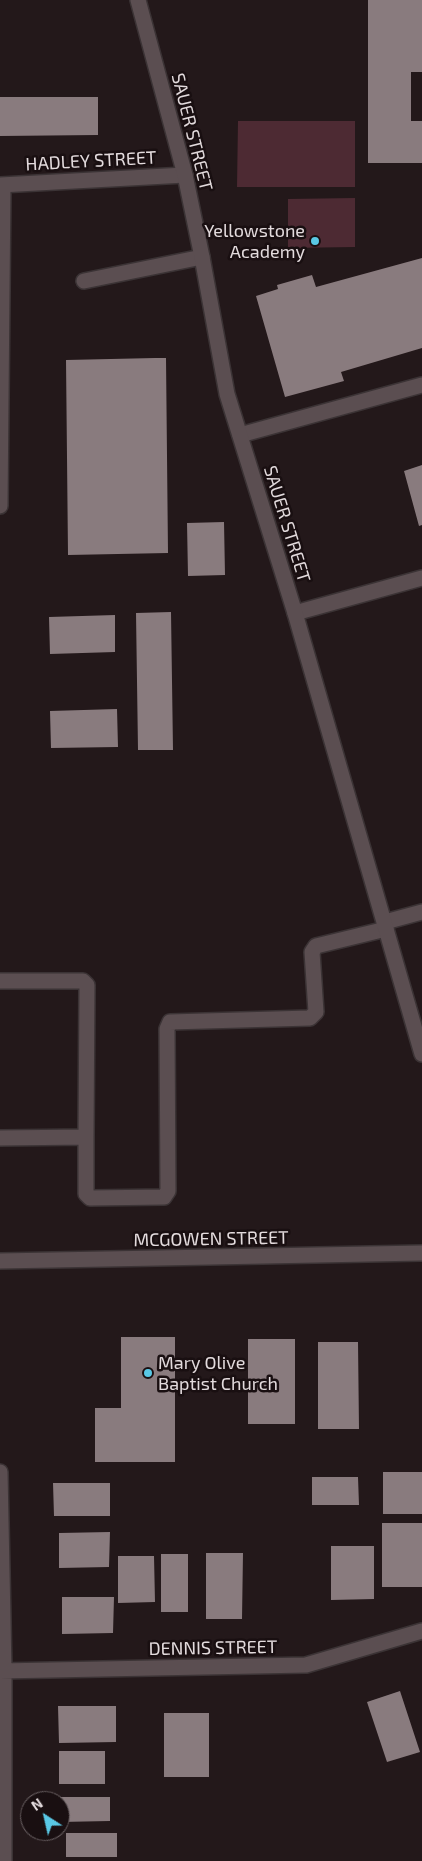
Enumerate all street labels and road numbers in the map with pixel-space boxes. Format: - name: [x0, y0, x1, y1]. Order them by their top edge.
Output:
- street label: SAUER STREET: [167, 71, 217, 193]
- street label: HADLEY STREET: [25, 147, 157, 175]
- street label: SAUER STREET: [259, 463, 315, 585]
- street label: MCGOWEN STREET: [133, 1227, 289, 1251]
- street label: DENNIS STREET: [149, 1636, 277, 1660]

